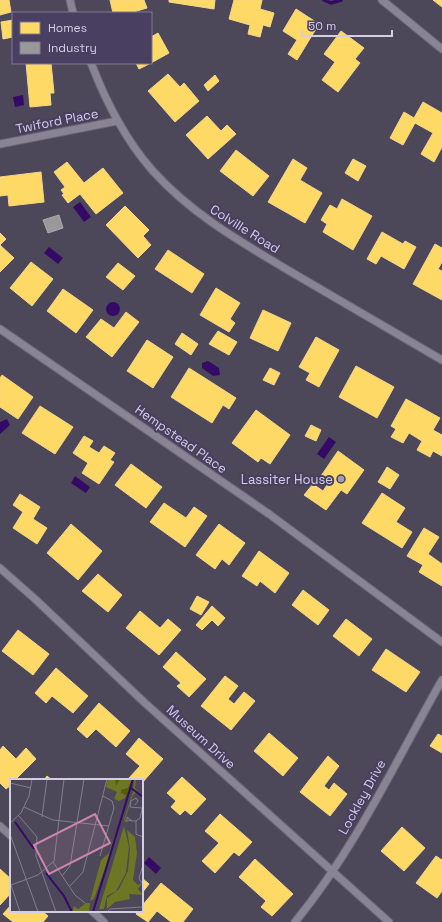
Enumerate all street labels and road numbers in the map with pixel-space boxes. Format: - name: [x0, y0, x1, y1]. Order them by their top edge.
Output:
- street label: Twiford Place: [14, 105, 100, 137]
- street label: Colville Road: [207, 201, 283, 257]
- street label: Hempstead Place: [132, 401, 230, 477]
- street label: Museum Drive: [163, 701, 239, 773]
- street label: Lockley Drive: [334, 757, 390, 837]

